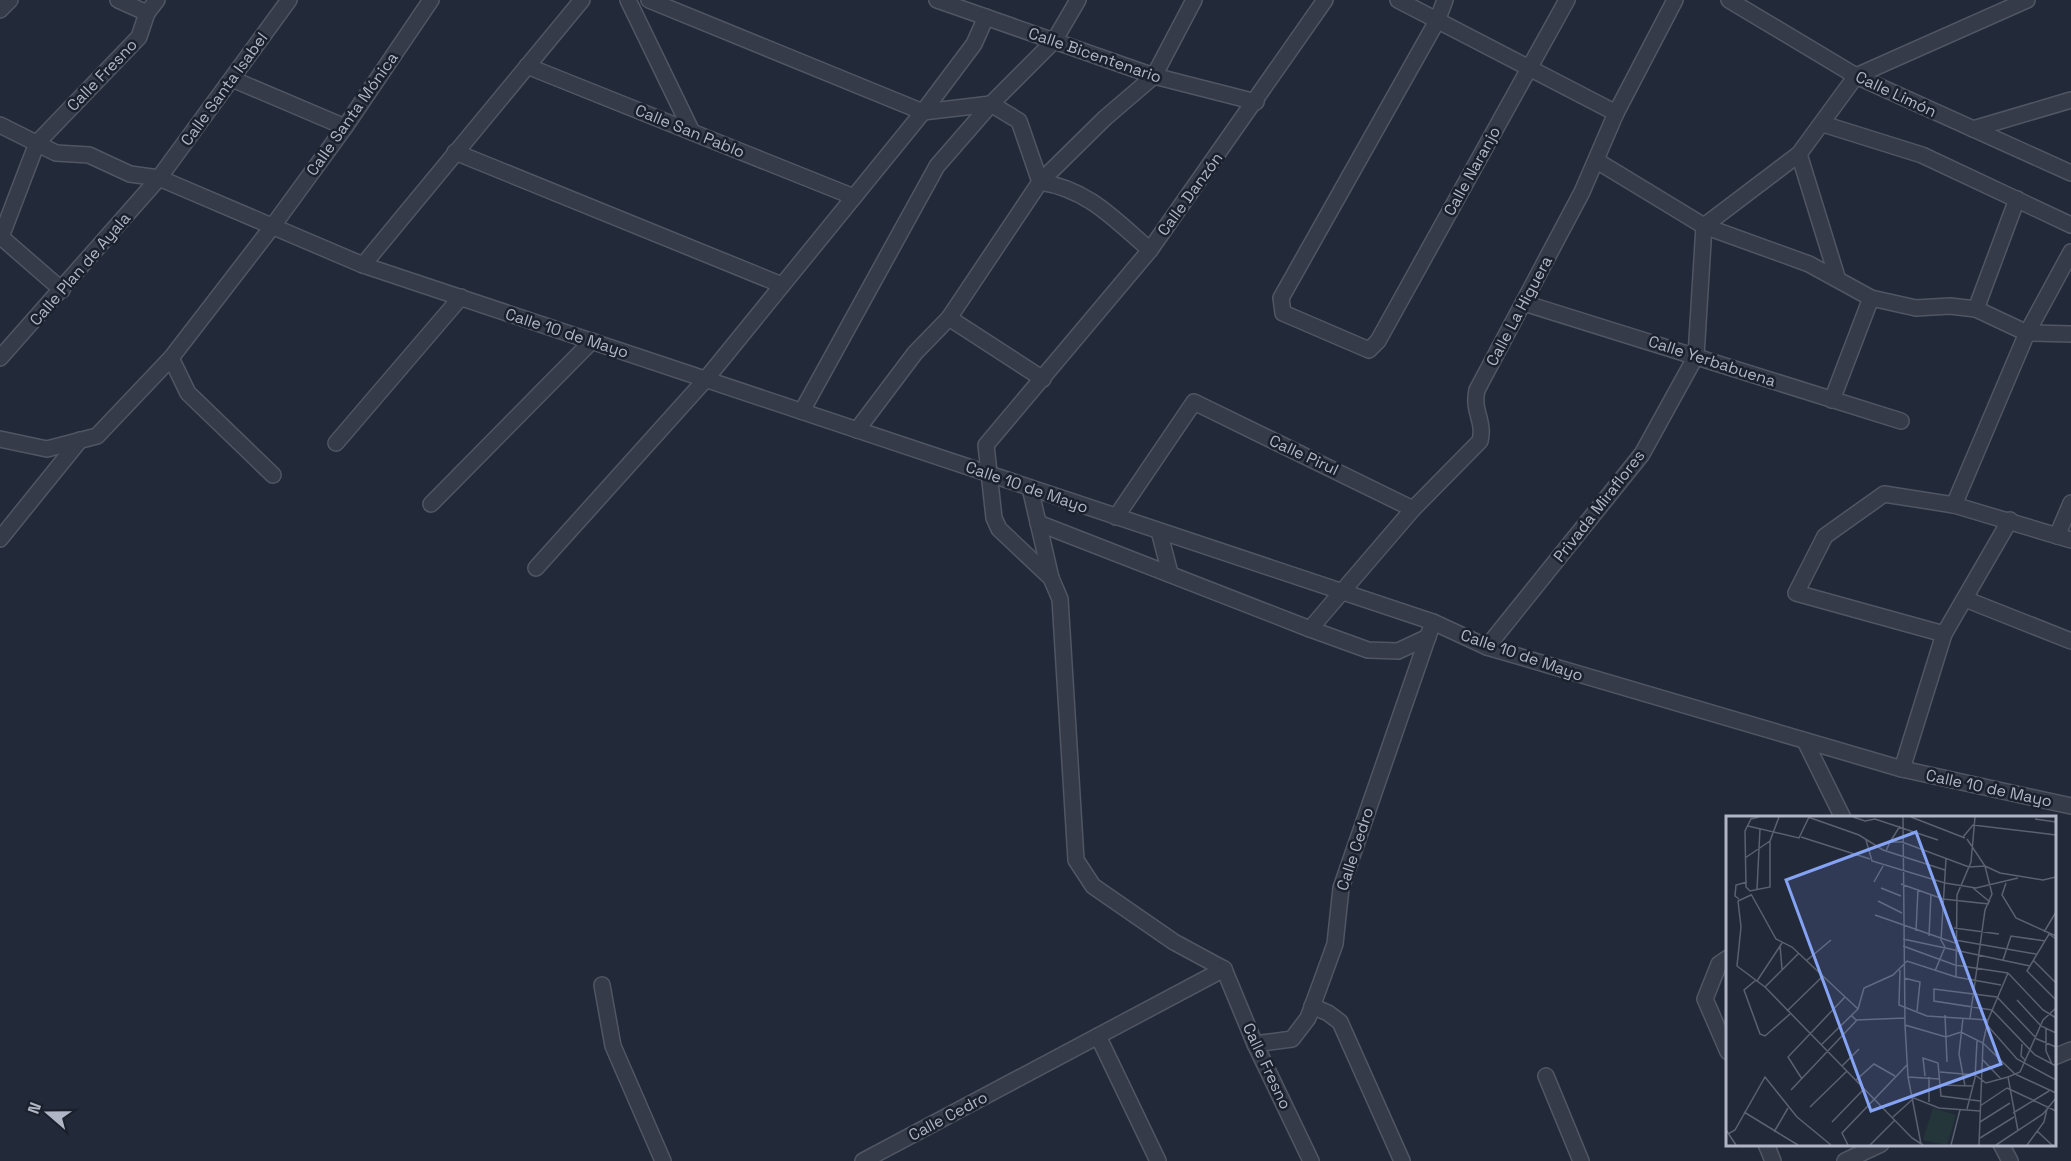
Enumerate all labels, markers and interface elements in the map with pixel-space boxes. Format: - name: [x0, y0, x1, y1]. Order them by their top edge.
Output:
- street label: Calle Bicentenario: [1026, 22, 1164, 88]
- street label: Calle Santa Isabel: [176, 28, 272, 150]
- street label: Calle Fresno: [62, 34, 142, 116]
- street label: Calle Santa Mónica: [301, 48, 403, 180]
- street label: Calle Limón: [1852, 66, 1940, 122]
- street label: Calle San Pablo: [632, 99, 748, 163]
- street label: Calle Naranjo: [1439, 122, 1505, 220]
- street label: Calle Danzón: [1153, 148, 1227, 240]
- street label: Calle Plan de Ayala: [25, 208, 135, 330]
- street label: Calle La Higuera: [1481, 252, 1557, 370]
- street label: Calle 10 de Mayo: [503, 303, 631, 363]
- street label: Calle Yerbabuena: [1646, 331, 1778, 391]
- street label: Calle Pirul: [1266, 430, 1342, 480]
- street label: Privada Miraflores: [1549, 446, 1649, 566]
- street label: Calle 10 de Mayo: [963, 456, 1091, 518]
- street label: Calle 10 de Mayo: [1458, 624, 1586, 686]
- street label: Calle 10 de Mayo: [1924, 764, 2054, 812]
- street label: Calle Cedro: [1332, 805, 1378, 893]
- inset map: [1726, 816, 2056, 1146]
- street label: Calle Fresno: [1238, 1019, 1296, 1113]
- north arrow: [18, 1083, 78, 1143]
- street label: Calle Cedro: [905, 1086, 991, 1146]
- text: N: [23, 1099, 46, 1117]

